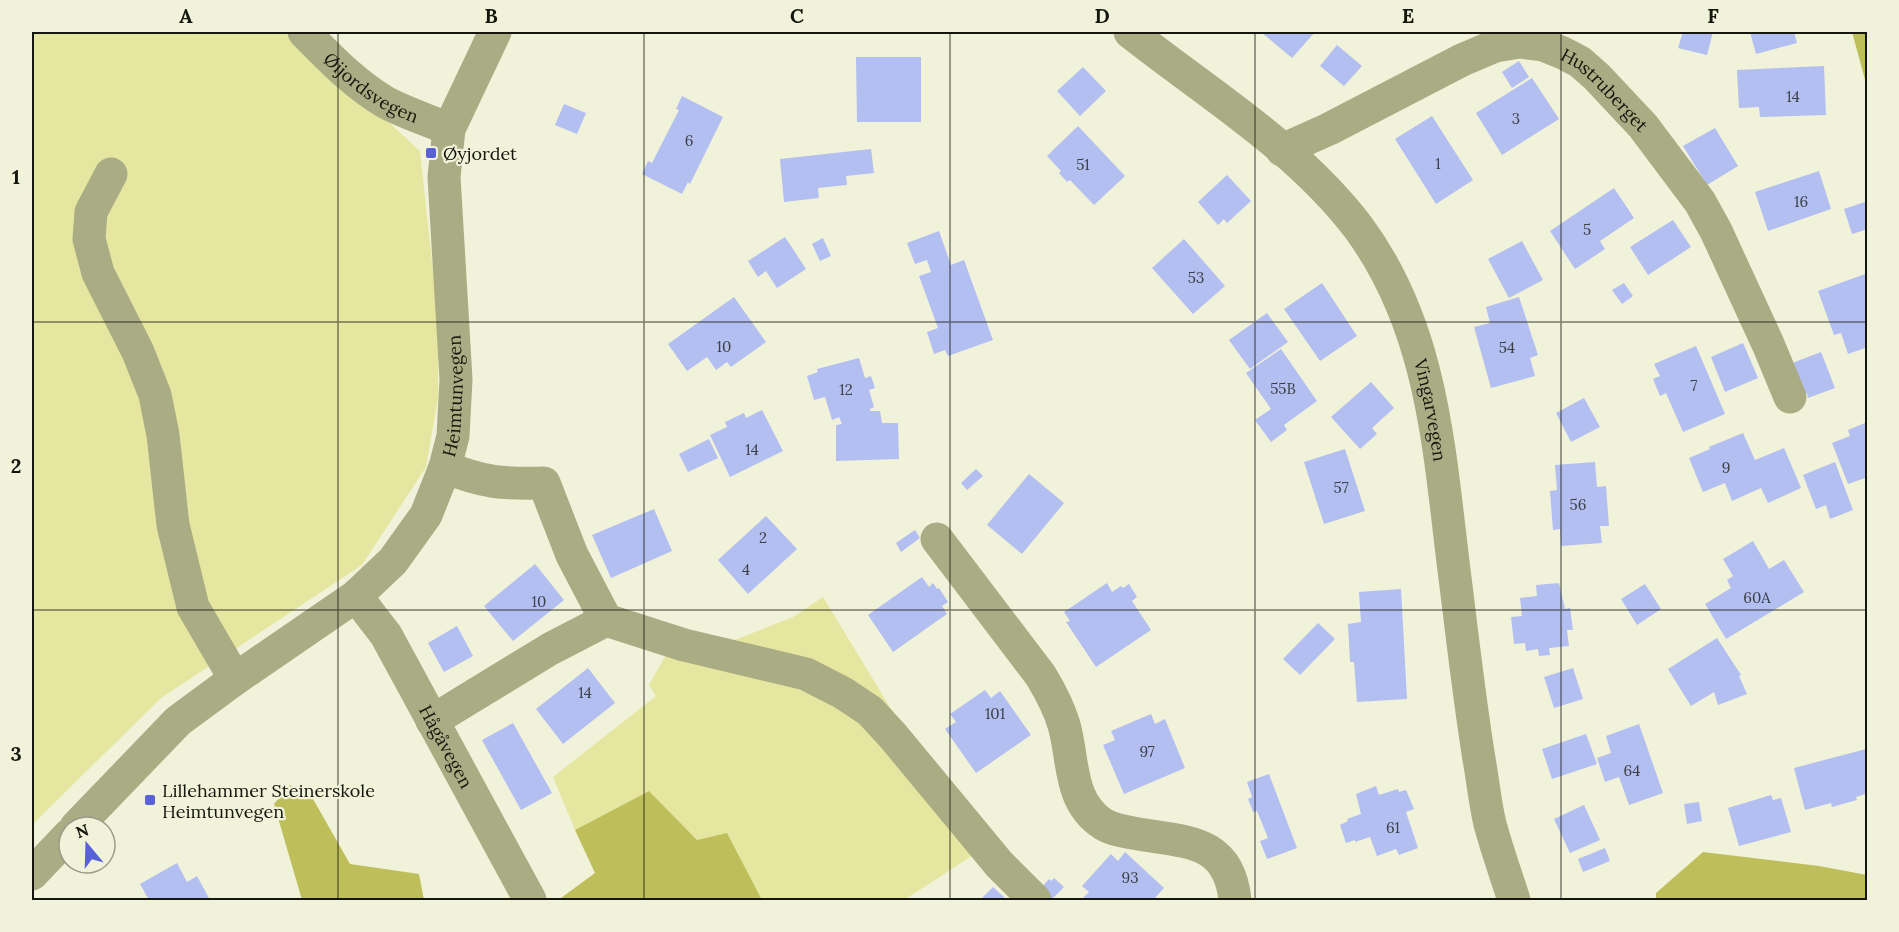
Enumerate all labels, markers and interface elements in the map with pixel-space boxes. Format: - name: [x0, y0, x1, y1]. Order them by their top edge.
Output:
- text: A: [179, 3, 193, 28]
- text: B: [484, 3, 498, 28]
- text: C: [790, 3, 804, 28]
- text: D: [1094, 3, 1110, 28]
- text: E: [1402, 3, 1414, 28]
- text: F: [1707, 3, 1719, 28]
- street label: Hustruberget: [1557, 43, 1653, 136]
- street label: Øijordsvegen: [319, 47, 422, 127]
- house number: 14: [1786, 87, 1800, 106]
- house number: 3: [1512, 109, 1520, 128]
- house number: 6: [685, 131, 693, 150]
- place label: Øyjordet: [443, 142, 517, 165]
- marker: Øyjordet: [424, 146, 438, 160]
- house number: 1: [1435, 154, 1441, 173]
- house number: 51: [1076, 155, 1090, 174]
- text: 1: [12, 164, 20, 189]
- house number: 16: [1794, 192, 1808, 211]
- house number: 5: [1583, 220, 1591, 239]
- house number: 53: [1188, 268, 1204, 287]
- street label: Heimtunvegen: [437, 334, 468, 459]
- house number: 10: [717, 337, 731, 356]
- house number: 54: [1499, 338, 1515, 357]
- street label: Vingarvegen: [1409, 355, 1452, 463]
- house number: 7: [1691, 376, 1698, 395]
- house number: 55B: [1270, 379, 1296, 398]
- house number: 12: [839, 380, 853, 399]
- house number: 14: [745, 440, 759, 459]
- text: 2: [11, 453, 21, 478]
- house number: 9: [1722, 458, 1730, 477]
- house number: 57: [1333, 478, 1349, 497]
- house number: 56: [1570, 495, 1586, 514]
- house number: 2: [759, 528, 767, 547]
- house number: 4: [742, 560, 750, 579]
- house number: 60A: [1743, 588, 1771, 607]
- house number: 10: [532, 592, 546, 611]
- house number: 14: [578, 683, 592, 702]
- street label: Hågåvegen: [415, 701, 479, 792]
- house number: 101: [985, 704, 1005, 723]
- text: 3: [10, 741, 22, 766]
- house number: 97: [1139, 742, 1155, 761]
- house number: 64: [1624, 761, 1640, 780]
- place label: Lillehammer Steinerskole Heimtunvegen: [162, 779, 375, 823]
- marker: Lillehammer Steinerskole Heimtunvegen: [143, 793, 157, 807]
- north arrow: [57, 815, 117, 875]
- house number: 61: [1386, 818, 1400, 837]
- text: N: [73, 819, 91, 842]
- house number: 93: [1121, 868, 1139, 887]

